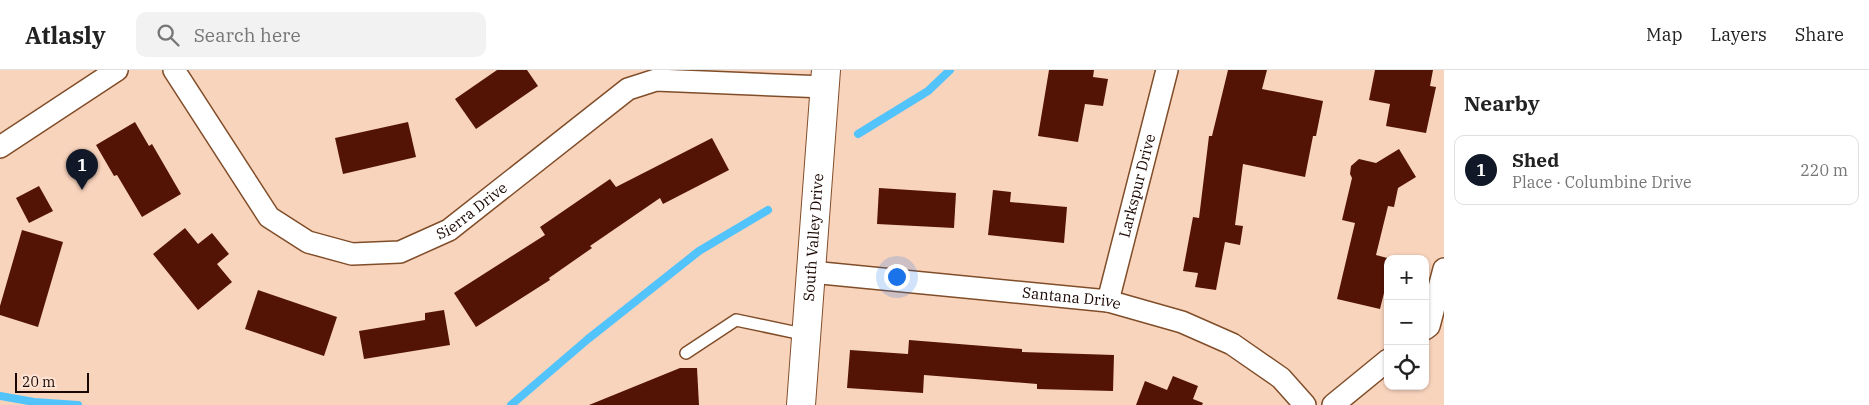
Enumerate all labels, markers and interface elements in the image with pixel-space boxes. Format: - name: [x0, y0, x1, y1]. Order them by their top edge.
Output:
- search box: [136, 12, 486, 57]
- text: Atlasly: [25, 19, 106, 51]
- icon: search: [154, 21, 182, 49]
- text: Search here: [194, 23, 301, 47]
- text: Map: [1646, 23, 1683, 46]
- text: Layers: [1711, 23, 1767, 46]
- text: Share: [1795, 23, 1844, 46]
- text: Nearby: [1464, 89, 1540, 117]
- street label: Larkspur Drive: [1115, 132, 1159, 239]
- text: Shed: [1512, 148, 1559, 172]
- pin: 1: [66, 149, 98, 190]
- text: 1: [1476, 160, 1486, 180]
- text: 220 m: [1800, 160, 1848, 180]
- text: Place · Columbine Drive: [1512, 172, 1692, 192]
- street label: South Valley Drive: [799, 173, 827, 302]
- street label: Sierra Drive: [433, 178, 511, 244]
- map controls: [1384, 255, 1429, 390]
- button: +: [1384, 255, 1429, 300]
- your location: [884, 264, 910, 290]
- street label: Santana Drive: [1021, 283, 1123, 313]
- button: −: [1384, 300, 1429, 345]
- button: locate: [1384, 345, 1429, 390]
- scale bar: [15, 370, 89, 393]
- text: 20 m: [22, 373, 55, 391]

